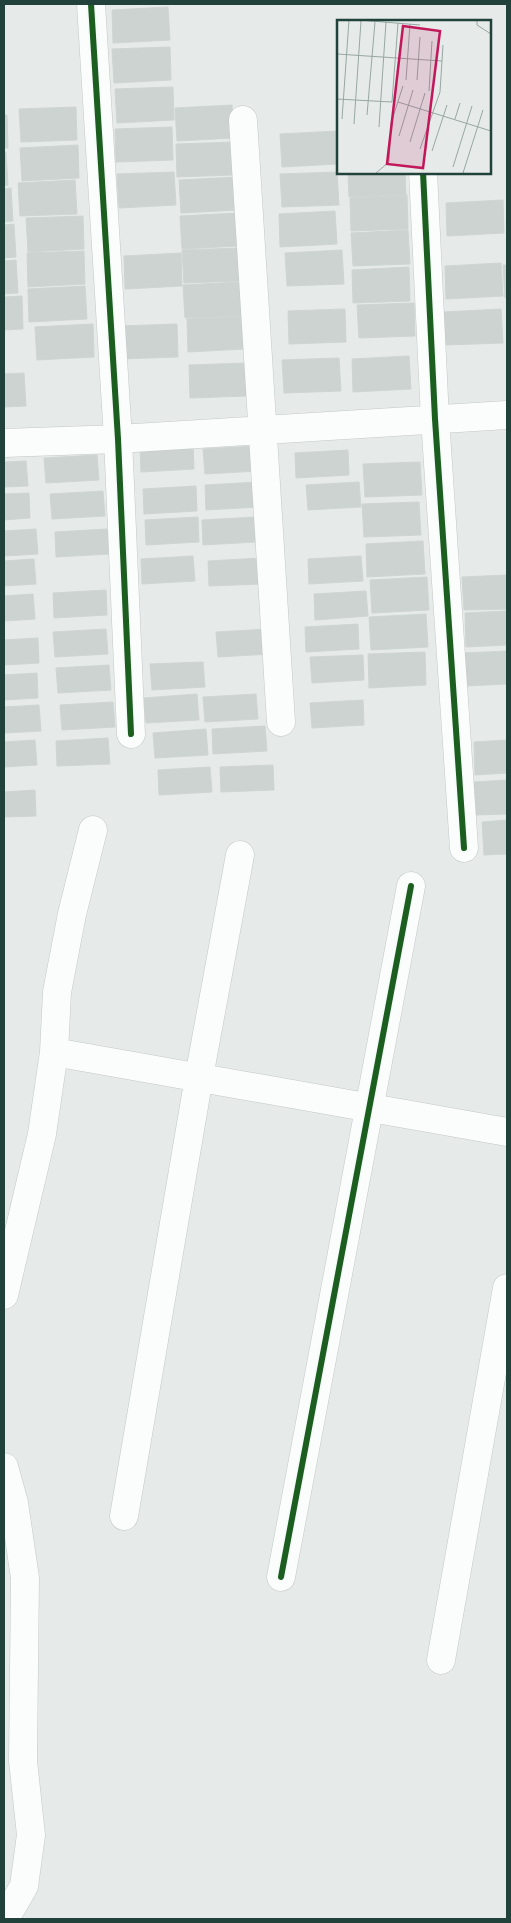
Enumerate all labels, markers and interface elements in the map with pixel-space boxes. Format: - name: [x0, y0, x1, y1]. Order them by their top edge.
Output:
- inset map: [337, 20, 491, 174]

